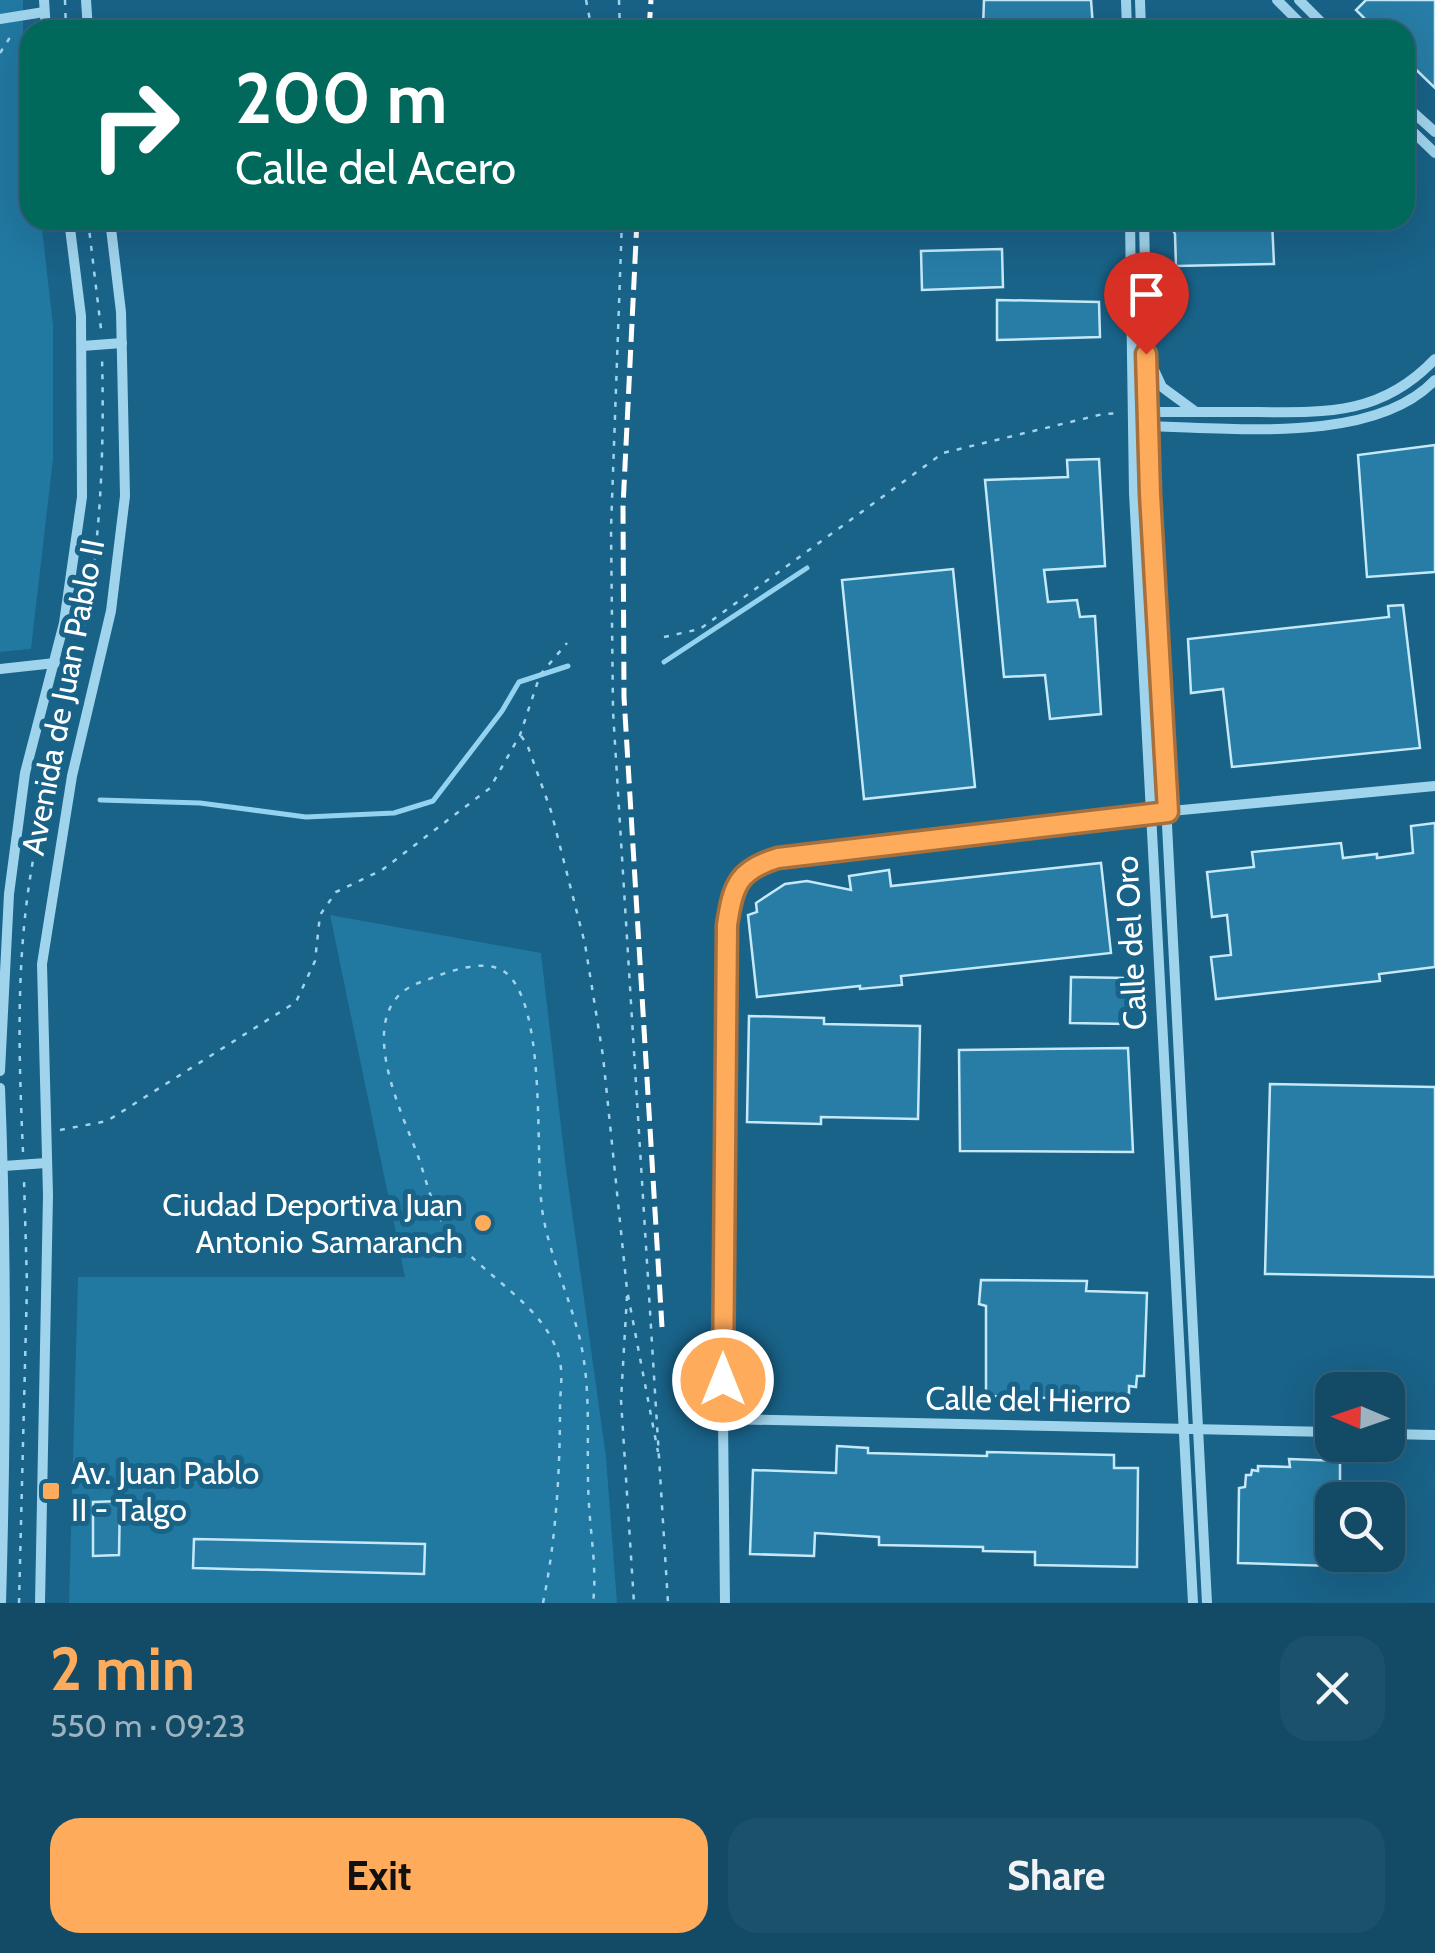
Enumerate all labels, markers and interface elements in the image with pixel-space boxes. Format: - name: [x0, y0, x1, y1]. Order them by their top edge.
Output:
- text: 200 m: [235, 55, 447, 141]
- icon: right: [70, 60, 200, 190]
- text: Calle del Acero: [235, 141, 516, 195]
- pin: [1104, 252, 1189, 355]
- icon: arrive: [1119, 267, 1174, 322]
- street label: Avenida de Juan Pablo II: [13, 535, 112, 858]
- street label: Calle del Oro: [1106, 855, 1155, 1031]
- place label: Ciudad Deportiva Juan Antonio Samaranch: [162, 1185, 463, 1261]
- marker: Ciudad Deportiva Juan Antonio Samaranch: [472, 1212, 494, 1234]
- position arrow: [671, 1328, 775, 1432]
- north arrow: [1315, 1372, 1405, 1462]
- map controls: [1315, 1372, 1405, 1572]
- street label: Calle del Hierro: [925, 1378, 1131, 1421]
- place label: Av. Juan Pablo II - Talgo: [71, 1453, 259, 1529]
- marker: Av. Juan Pablo II - Talgo: [40, 1480, 62, 1502]
- button: search: [1315, 1482, 1405, 1572]
- text: 2 min: [50, 1632, 195, 1705]
- button: close: [1280, 1636, 1385, 1741]
- text: 550 m · 09:23: [50, 1706, 246, 1745]
- button: Exit: [50, 1818, 708, 1933]
- button: Share: [728, 1818, 1385, 1933]

